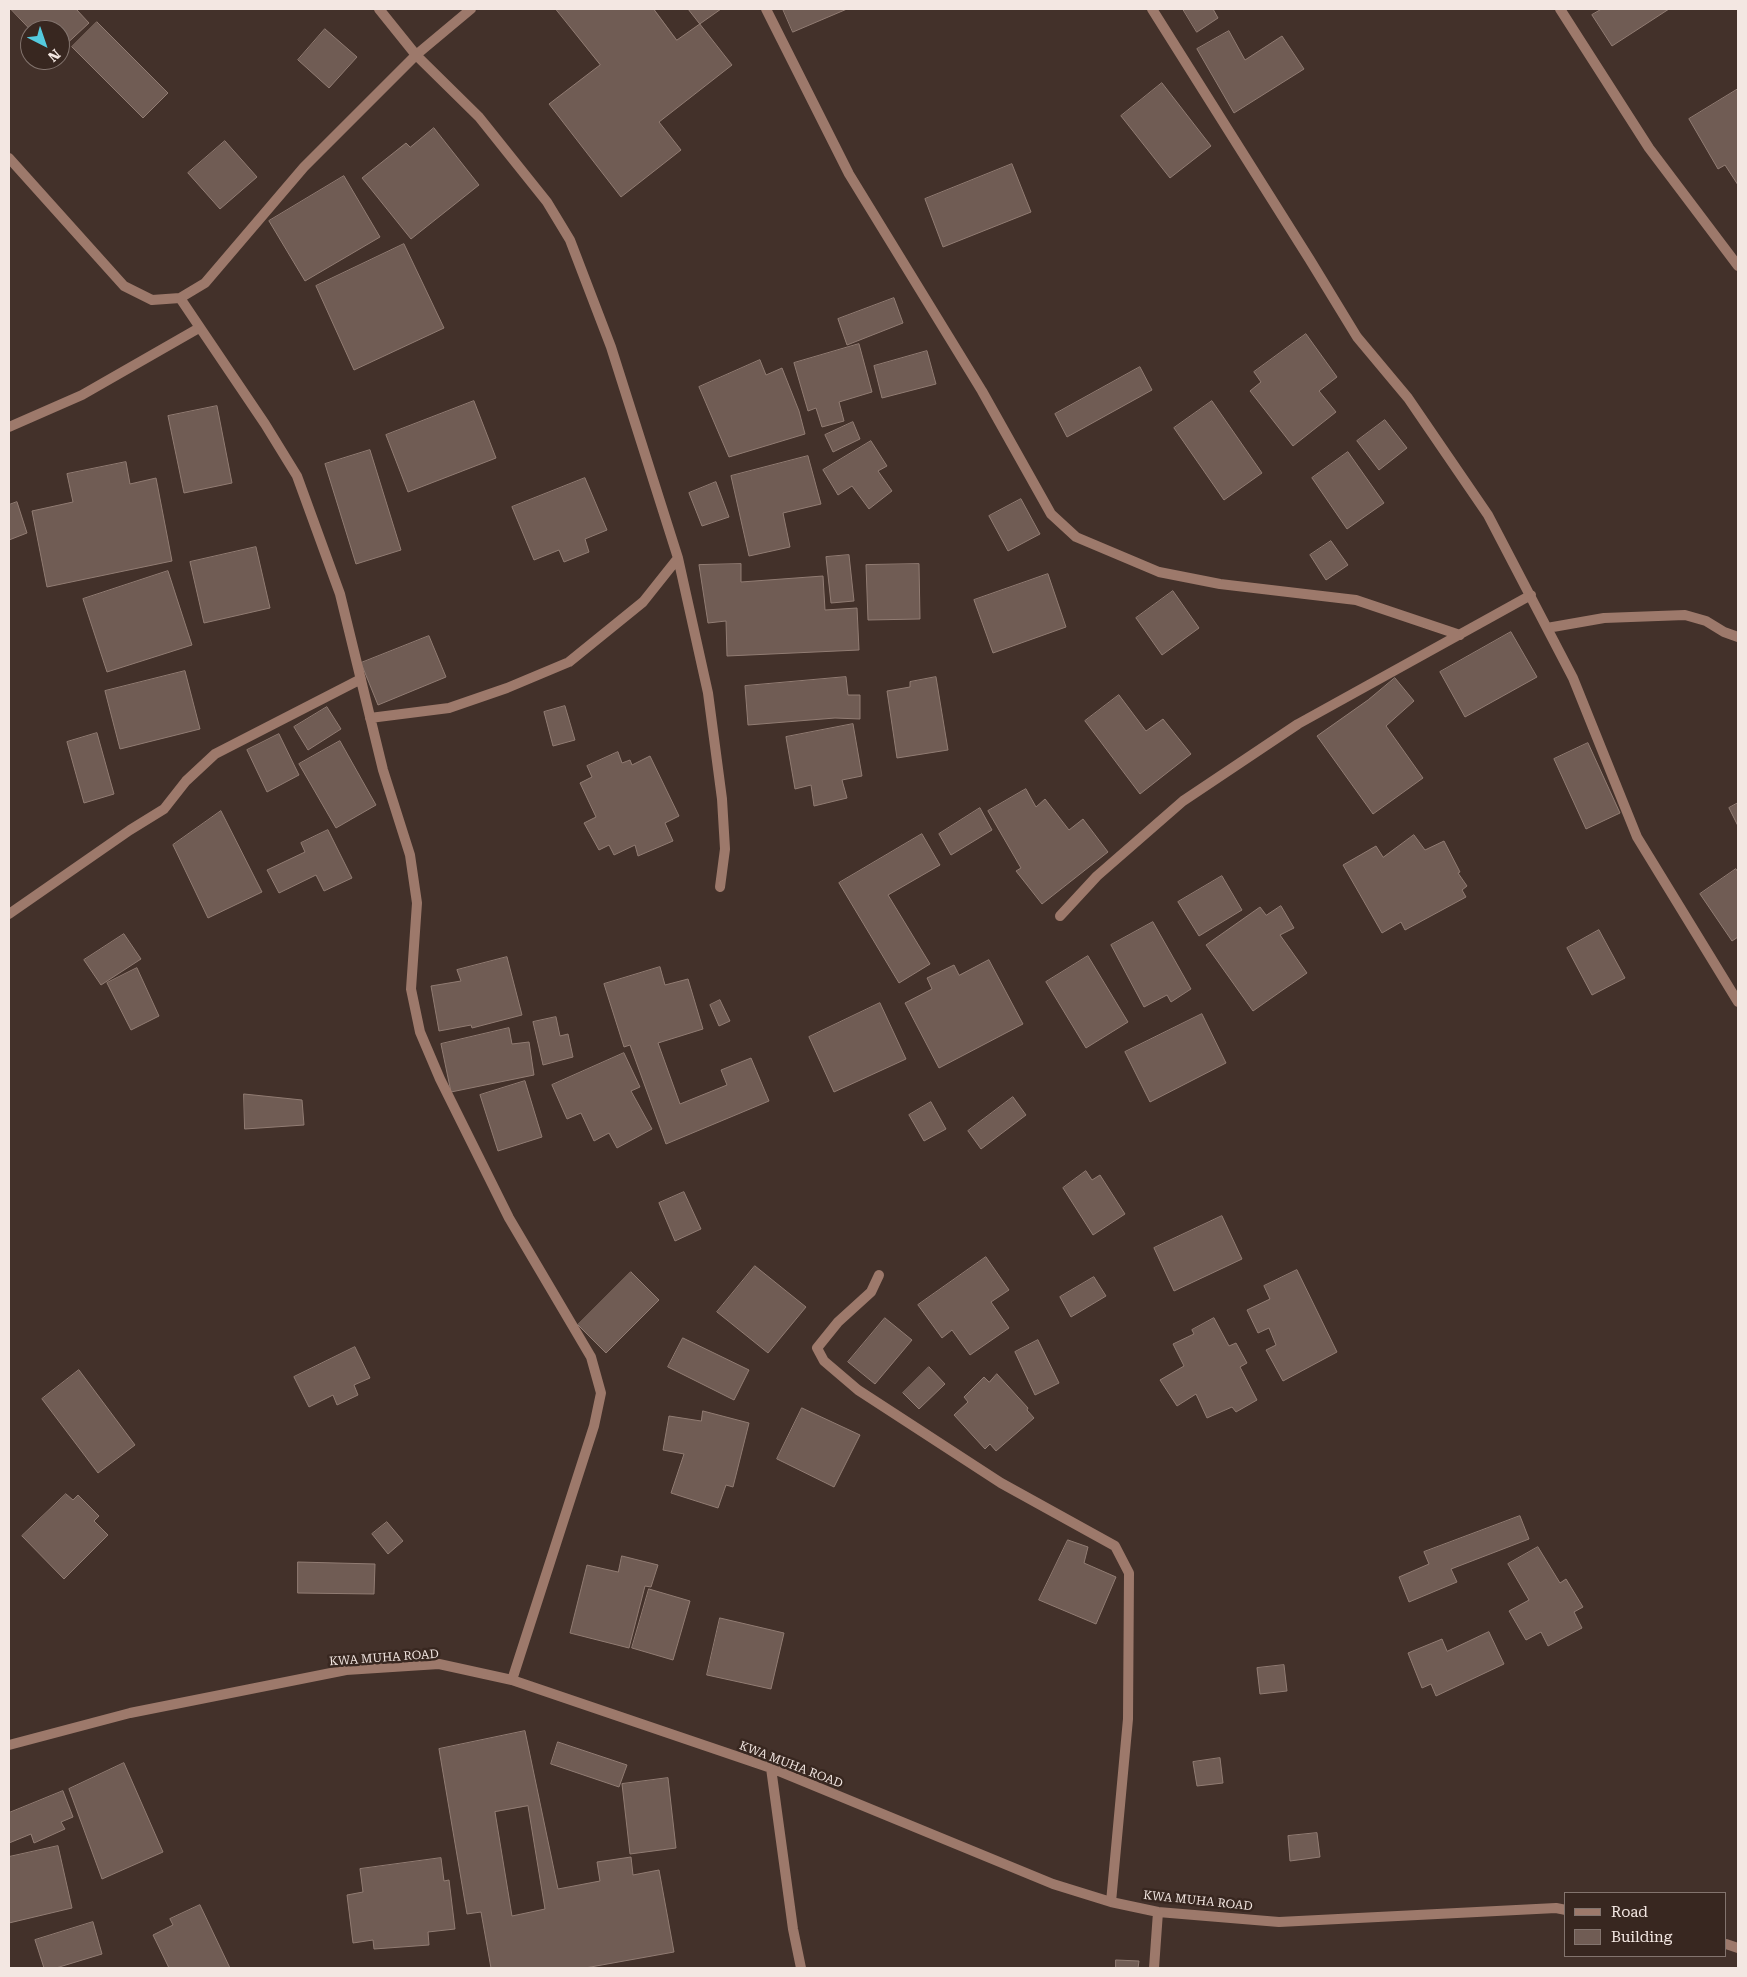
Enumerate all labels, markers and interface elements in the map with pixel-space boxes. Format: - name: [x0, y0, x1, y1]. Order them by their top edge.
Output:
- north arrow: [20, 20, 70, 70]
- text: N: [45, 46, 64, 65]
- street label: KWA MUHA ROAD: [329, 1647, 439, 1669]
- street label: KWA MUHA ROAD: [737, 1739, 845, 1791]
- street label: KWA MUHA ROAD: [1143, 1888, 1253, 1914]
- legend: [1564, 1892, 1727, 1957]
- text: Road: [1611, 1903, 1648, 1921]
- text: Building: [1611, 1928, 1672, 1946]

